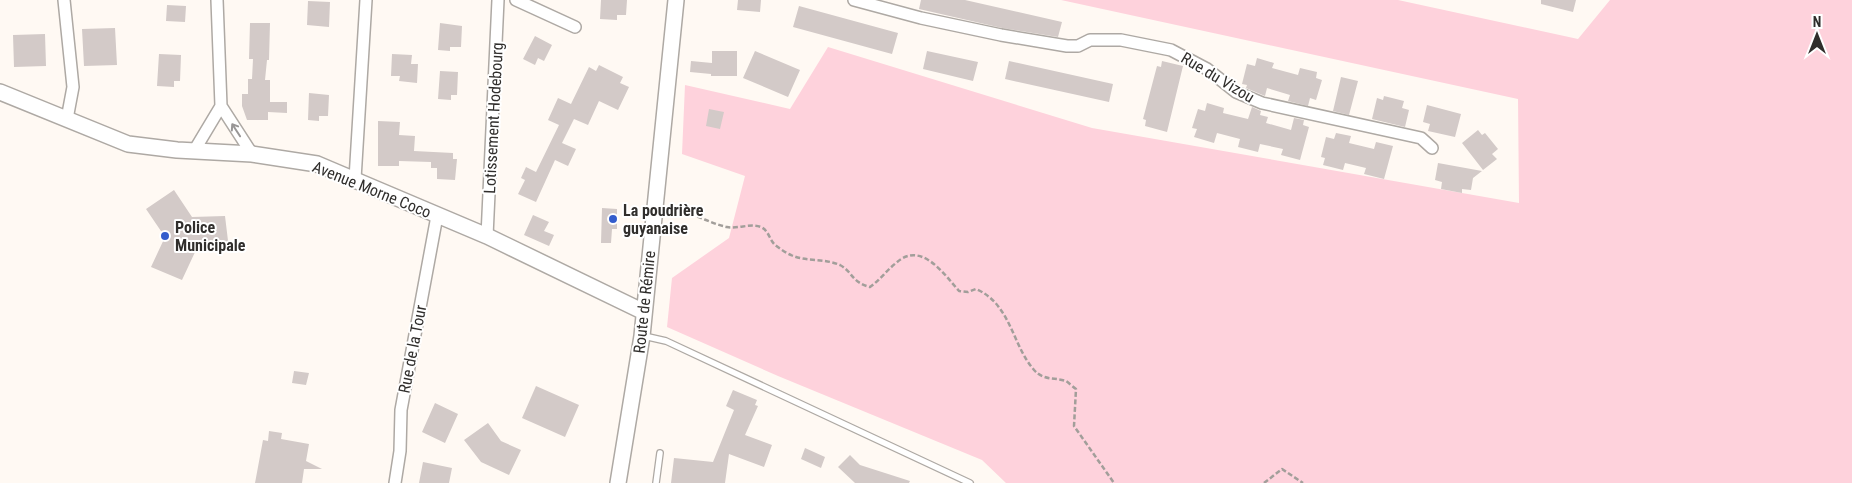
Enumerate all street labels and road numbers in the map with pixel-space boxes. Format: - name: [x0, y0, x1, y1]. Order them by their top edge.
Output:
- street label: Lotissement Hodebourg: [480, 42, 507, 194]
- street label: Rue du Vizou: [1178, 48, 1258, 107]
- street label: Avenue Morne Coco: [310, 157, 434, 222]
- street label: Route de Rémire: [630, 250, 659, 354]
- street label: Rue de la Tour: [395, 303, 430, 395]

